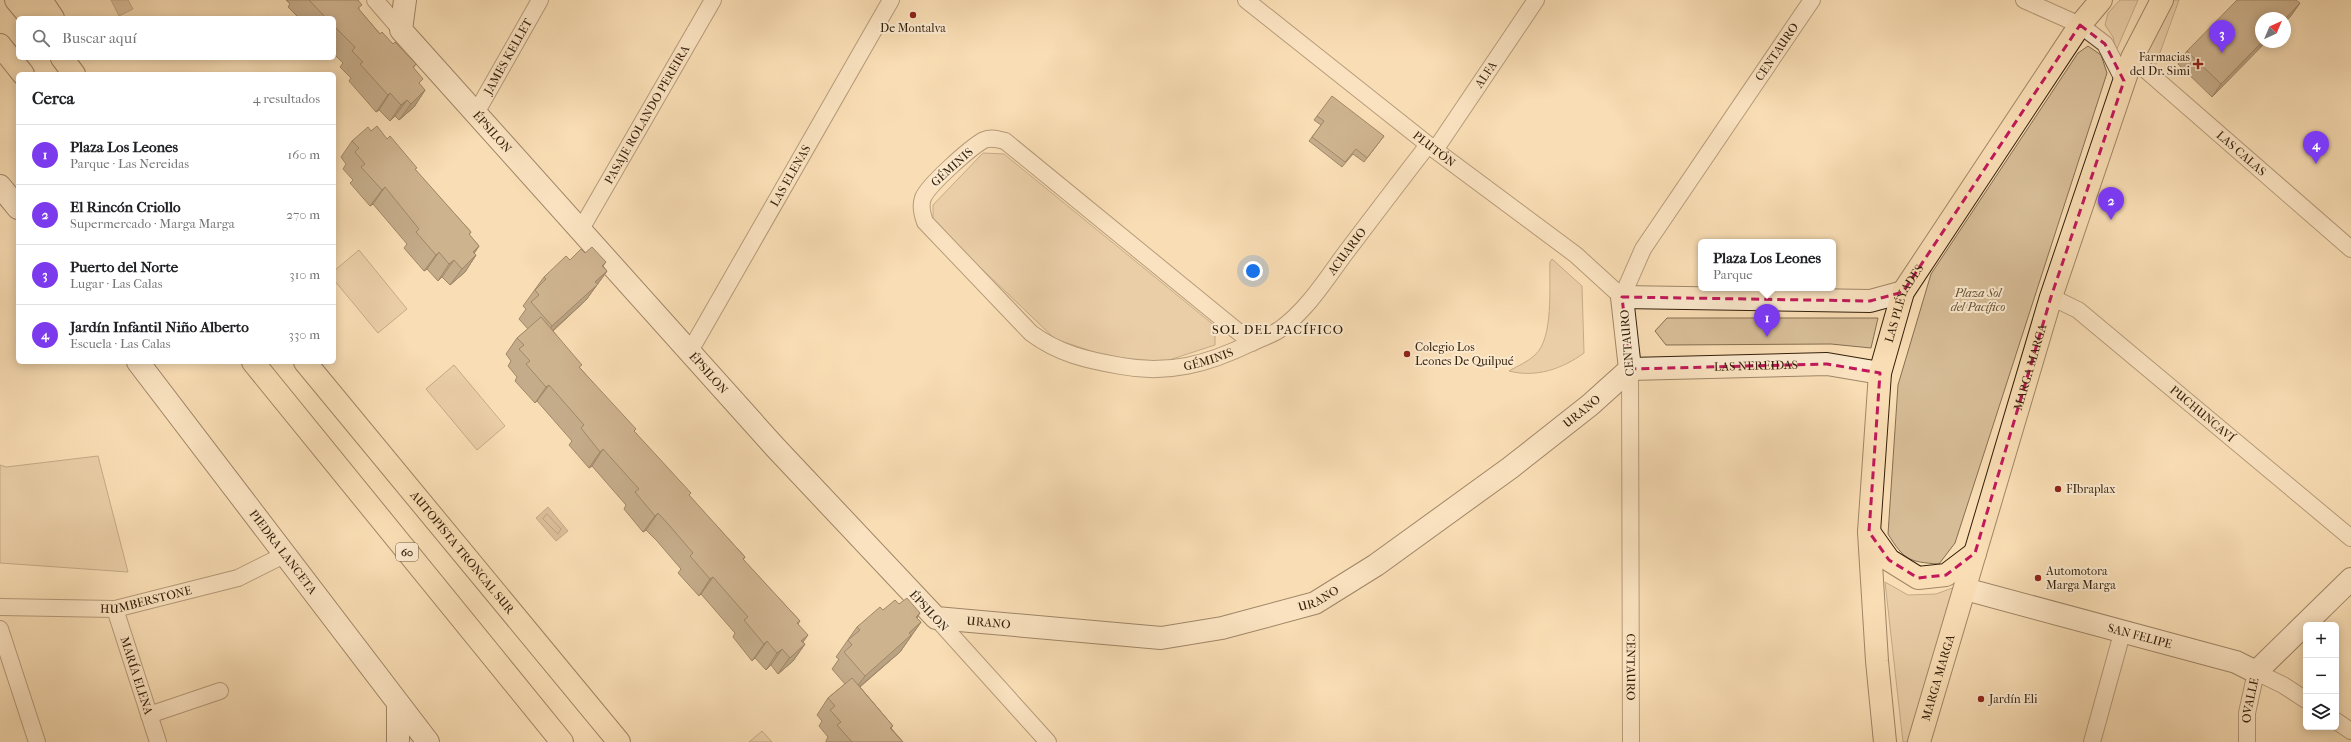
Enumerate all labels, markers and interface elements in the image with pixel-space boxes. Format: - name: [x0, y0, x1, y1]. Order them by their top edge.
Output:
- marker: De Montalva: [908, 10, 918, 20]
- north arrow: [2255, 12, 2291, 48]
- street label: JAMES KELLET: [480, 15, 536, 98]
- search box: [16, 16, 336, 60]
- street label: CENTAURO: [1752, 20, 1801, 84]
- pin: 3: [2209, 20, 2235, 53]
- place label: De Montalva: [880, 21, 946, 35]
- icon: search: [30, 27, 52, 49]
- text: Buscar aquí: [62, 29, 137, 47]
- street label: PASAJE ROLANDO PEREIRA: [601, 43, 692, 186]
- place label: Farmacias del Dr. Simi: [2130, 50, 2191, 78]
- street label: ALFA: [1471, 58, 1500, 91]
- marker: Farmacias del Dr. Simi: [2193, 59, 2203, 69]
- text: Cerca: [32, 88, 74, 108]
- text: 4 resultados: [253, 91, 320, 106]
- street label: ÉPSILON: [470, 107, 515, 156]
- street label: PLUTÓN: [1410, 128, 1458, 170]
- street label: LAS CALAS: [2214, 128, 2269, 179]
- pin: 4: [2303, 131, 2329, 164]
- text: Plaza Los Leones: [70, 138, 178, 156]
- street label: LAS ELENAS: [767, 142, 814, 209]
- street label: GÉMINIS: [928, 144, 976, 189]
- text: 1: [43, 147, 47, 162]
- text: 160 m: [288, 147, 320, 162]
- text: Parque · Las Nereidas: [70, 156, 189, 171]
- pin: 2: [2098, 187, 2124, 220]
- text: El Rincón Criollo: [70, 198, 181, 216]
- text: 2: [42, 207, 48, 222]
- text: 270 m: [286, 207, 320, 222]
- text: Supermercado · Marga Marga: [70, 216, 235, 231]
- street label: ACUARIO: [1324, 225, 1369, 279]
- popup: [1698, 239, 1836, 291]
- text: Plaza Los Leones: [1713, 249, 1821, 267]
- text: Puerto del Norte: [70, 258, 178, 276]
- your location: [1243, 261, 1263, 281]
- street label: LAS PLÉYADES: [1882, 262, 1926, 344]
- text: 3: [42, 267, 48, 282]
- text: 310 m: [289, 267, 320, 282]
- text: Parque: [1713, 267, 1753, 282]
- text: Lugar · Las Calas: [70, 276, 163, 291]
- park label: Plaza Sol del Pacífico: [1951, 286, 2005, 314]
- pin: 1: [1754, 304, 1780, 337]
- street label: CENTAURO: [1617, 309, 1637, 377]
- text: Jardín Infantil Niño Alberto: [70, 318, 249, 336]
- district label: SOL DEL PACÍFICO: [1212, 322, 1344, 337]
- street label: MARGA MARGA: [2011, 322, 2050, 412]
- text: 4: [41, 327, 49, 342]
- text: 330 m: [289, 327, 320, 342]
- text: Escuela · Las Calas: [70, 336, 171, 351]
- place label: Colegio Los Leones De Quilpué: [1415, 340, 1514, 368]
- street label: GÉMINIS: [1182, 345, 1235, 373]
- street label: ÉPSILON: [686, 349, 731, 397]
- marker: Colegio Los Leones De Quilpué: [1402, 349, 1412, 359]
- street label: LAS NEREIDAS: [1714, 358, 1798, 374]
- street label: PUCHUNCAVÍ: [2167, 383, 2238, 445]
- street label: URANO: [1560, 392, 1603, 431]
- place label: FIbraplax: [2066, 482, 2116, 496]
- marker: FIbraplax: [2053, 484, 2063, 494]
- street label: AUTOPISTA TRONCAL SUR: [407, 487, 518, 618]
- street label: PIEDRA LANCETA: [246, 507, 320, 597]
- road number: 60: [396, 543, 418, 561]
- place label: Automotora Marga Marga: [2045, 564, 2116, 592]
- marker: Automotora Marga Marga: [2033, 573, 2043, 583]
- street label: HUMBERSTONE: [100, 583, 193, 616]
- street label: URANO: [1296, 583, 1341, 614]
- street label: ÉPSILON: [906, 587, 952, 634]
- street label: URANO: [966, 614, 1011, 632]
- street label: SAN FELIPE: [2106, 621, 2173, 651]
- map controls: [2303, 622, 2339, 730]
- button: +: [2303, 622, 2339, 658]
- street label: CENTAURO: [1624, 633, 1638, 701]
- street label: MARGA MARGA: [1919, 633, 1958, 723]
- street label: MARÍA ELENA: [117, 635, 156, 717]
- button: −: [2303, 658, 2339, 694]
- street label: OVALLE: [2240, 676, 2262, 723]
- place label: Jardín Eli: [1988, 692, 2038, 706]
- marker: Jardín Eli: [1976, 694, 1986, 704]
- button: layers: [2303, 694, 2339, 730]

